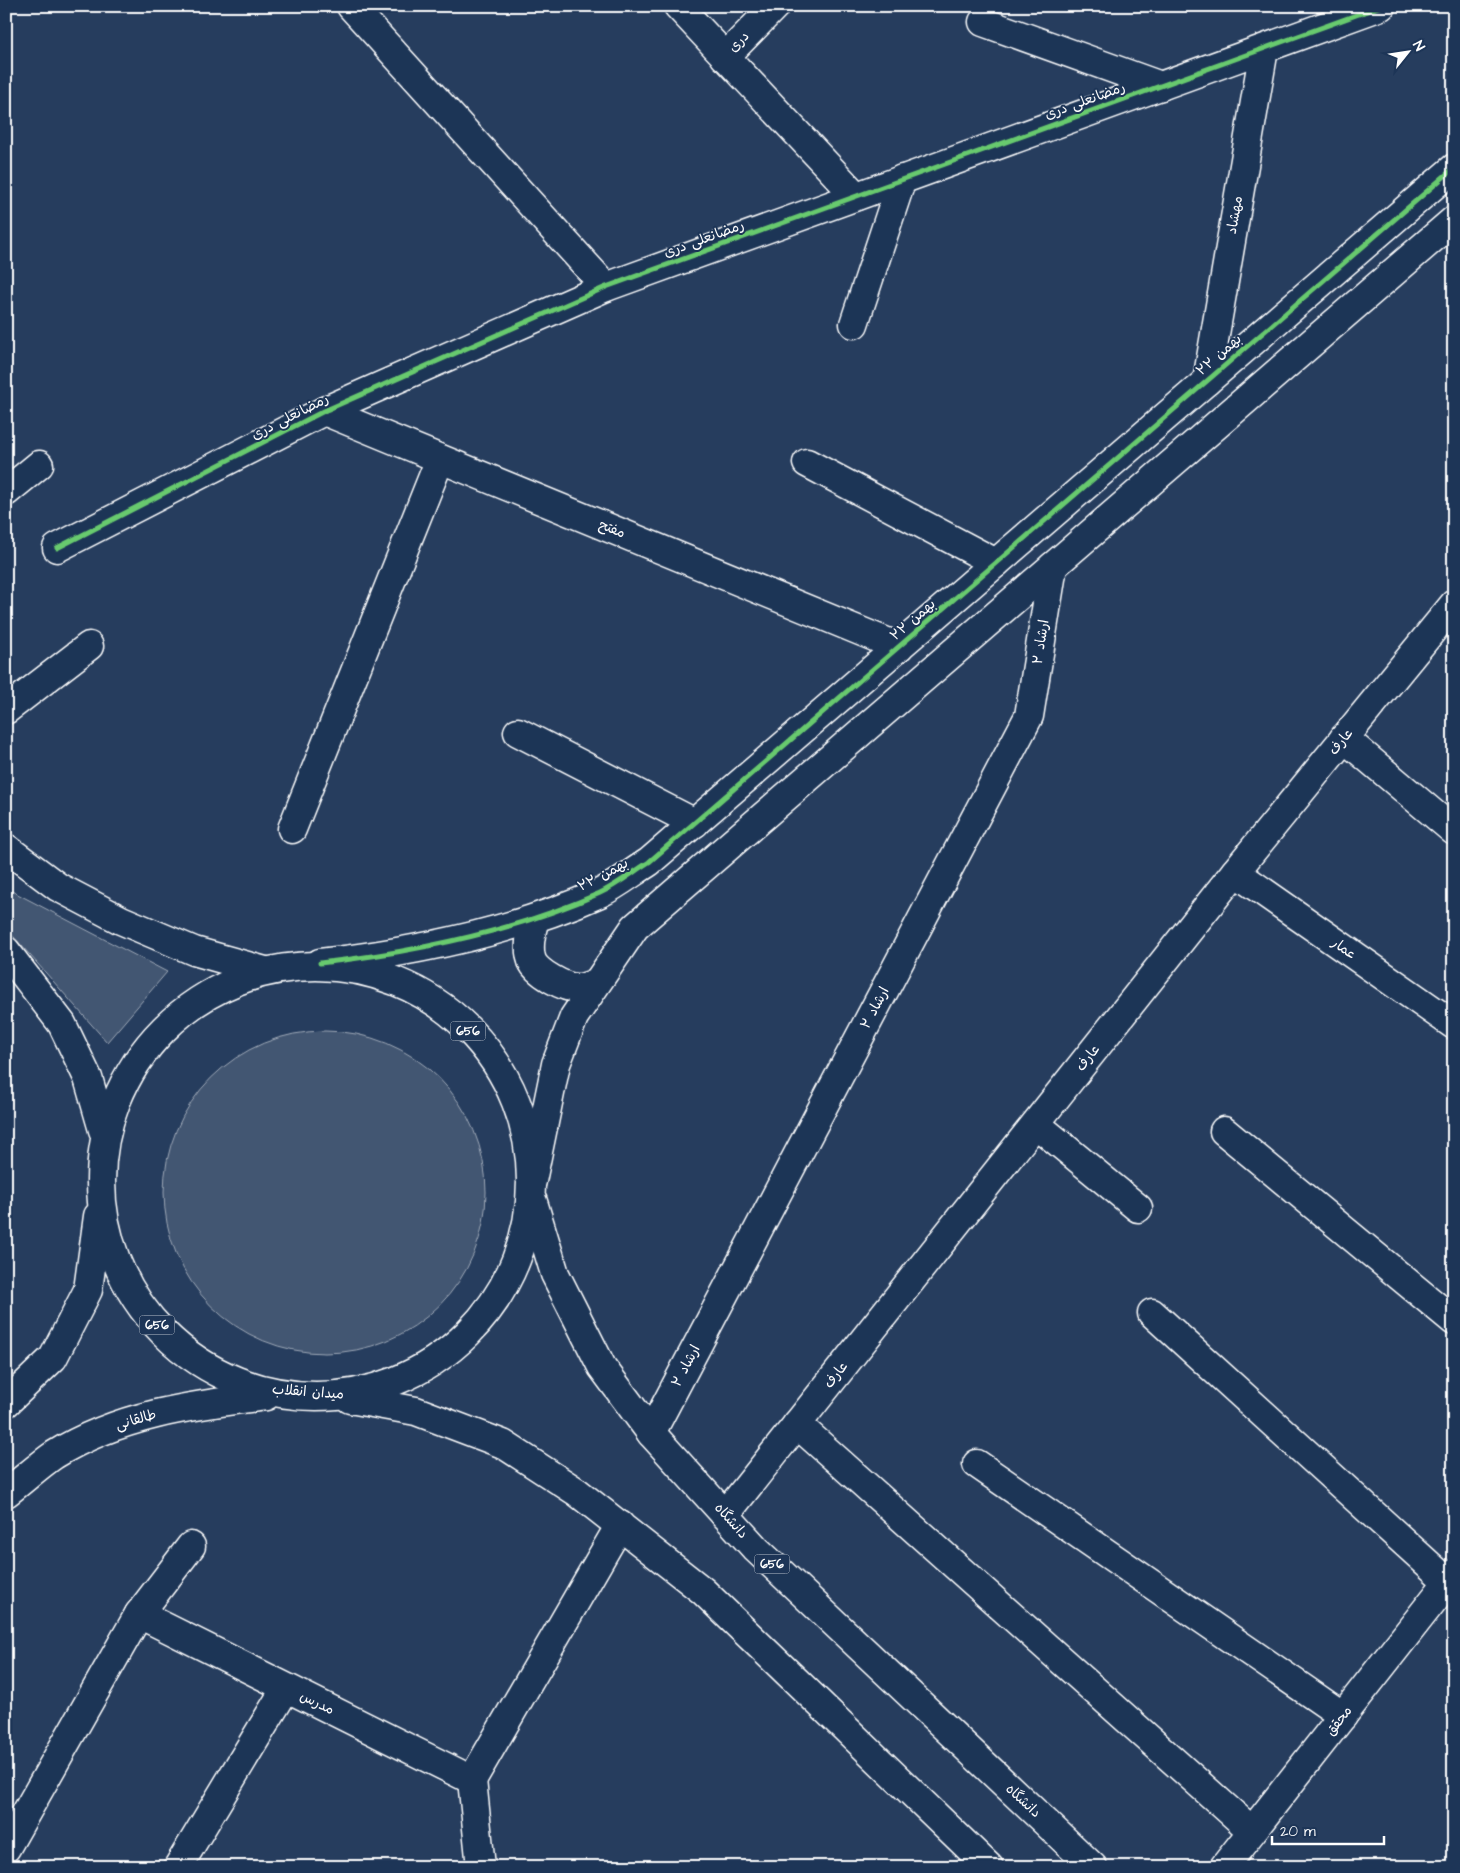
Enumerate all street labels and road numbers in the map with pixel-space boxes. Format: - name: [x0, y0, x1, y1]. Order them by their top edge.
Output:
- street label: دری: [724, 27, 754, 57]
- street label: رمضانعلی دری: [1042, 77, 1128, 125]
- street label: مهشاد: [1222, 194, 1248, 236]
- street label: رمضانعلی دری: [661, 215, 747, 263]
- street label: ۲۲ بهمن: [1192, 330, 1246, 380]
- street label: رمضانعلی دری: [248, 389, 332, 445]
- street label: مفتح: [596, 515, 628, 543]
- street label: ۲۲ بهمن: [886, 595, 940, 645]
- street label: ارشاد ۲: [1028, 618, 1054, 666]
- street label: عارف: [1324, 724, 1358, 760]
- street label: ۲۲ بهمن: [574, 853, 632, 897]
- street label: عمار: [1327, 933, 1361, 965]
- street label: ارشاد ۲: [856, 983, 894, 1033]
- road number: 656: [450, 1021, 486, 1040]
- street label: عارف: [1071, 1040, 1105, 1076]
- road number: 656: [140, 1316, 174, 1334]
- street label: ارشاد ۲: [667, 1341, 705, 1391]
- street label: عارف: [819, 1357, 853, 1393]
- street label: میدان انقلاب: [271, 1380, 345, 1404]
- street label: طالقانی: [113, 1405, 159, 1435]
- street label: دانشگاه: [710, 1499, 752, 1543]
- road number: 656: [754, 1555, 790, 1574]
- street label: مدرس: [296, 1686, 338, 1720]
- street label: محقق: [1321, 1702, 1357, 1740]
- street label: دانشگاه: [1001, 1779, 1045, 1823]

